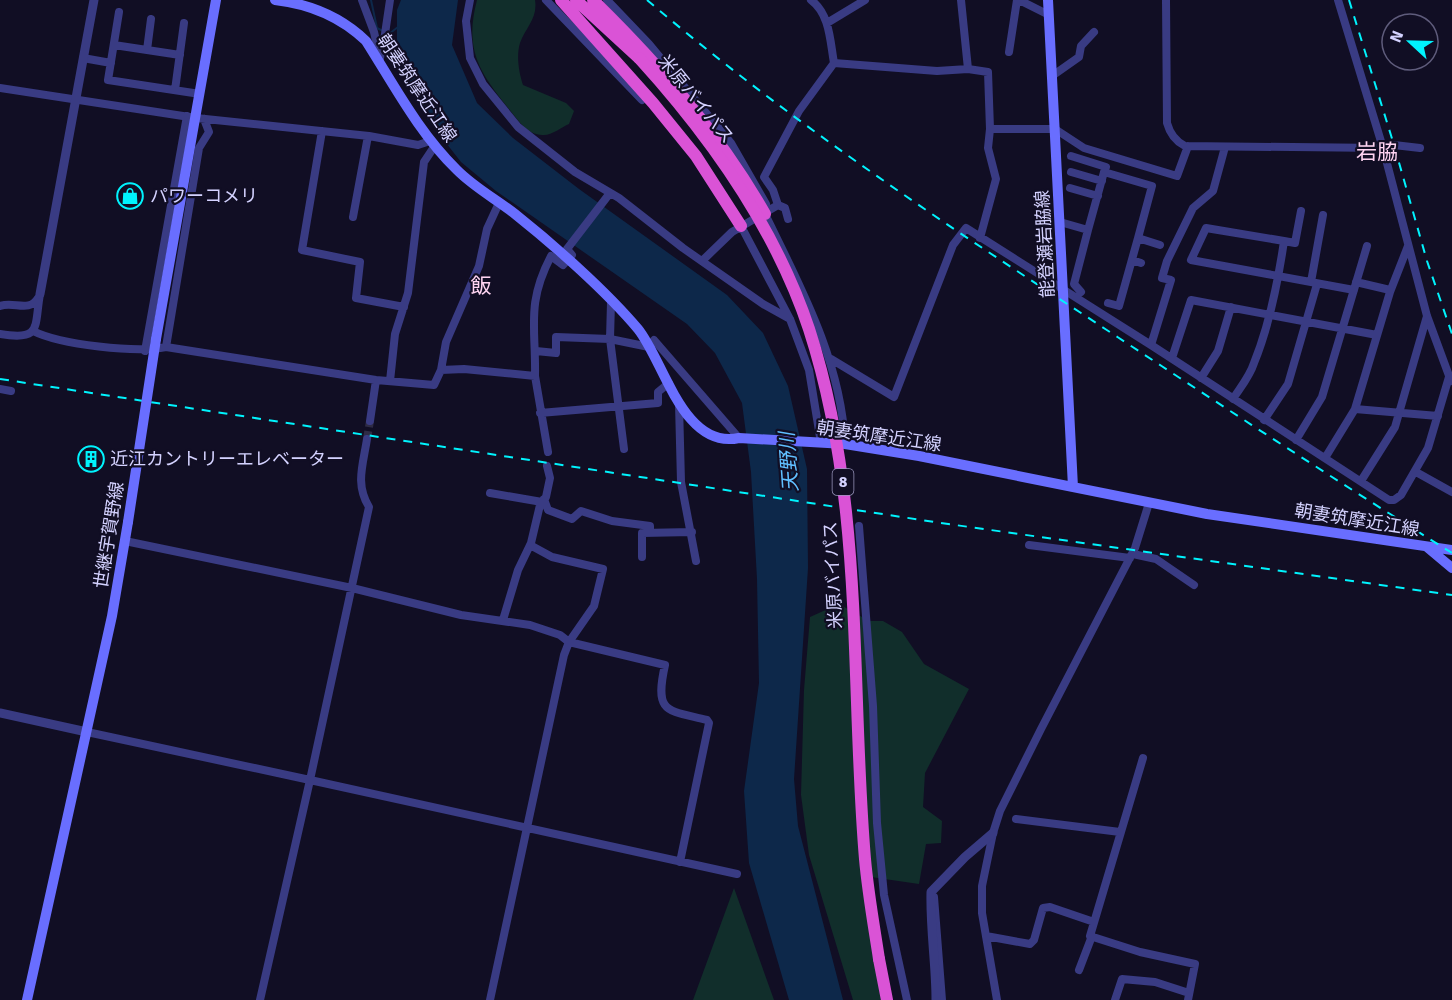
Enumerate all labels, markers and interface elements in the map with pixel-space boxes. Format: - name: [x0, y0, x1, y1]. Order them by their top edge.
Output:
- north arrow: [1380, 12, 1440, 72]
- text: N: [1386, 28, 1408, 46]
- street label: 朝妻筑摩近江線: [373, 30, 461, 146]
- street label: 米原バイパス: [654, 50, 738, 148]
- district label: 岩脇: [1356, 139, 1398, 165]
- shop icon: パワーコメリ: [115, 181, 145, 211]
- place label: パワーコメリ: [150, 185, 258, 207]
- street label: 能登瀬岩脇線: [1031, 189, 1059, 299]
- district label: 飯: [471, 273, 492, 299]
- street label: 朝妻筑摩近江線: [815, 416, 943, 456]
- water label: 天野川: [774, 429, 804, 493]
- building icon: 近江カントリーエレベーター: [76, 444, 106, 474]
- place label: 近江カントリーエレベーター: [110, 448, 344, 470]
- road number: 8: [832, 469, 854, 495]
- street label: 世継宇賀野線: [90, 480, 128, 590]
- street label: 朝妻筑摩近江線: [1293, 499, 1421, 541]
- street label: 米原バイパス: [819, 521, 847, 629]

